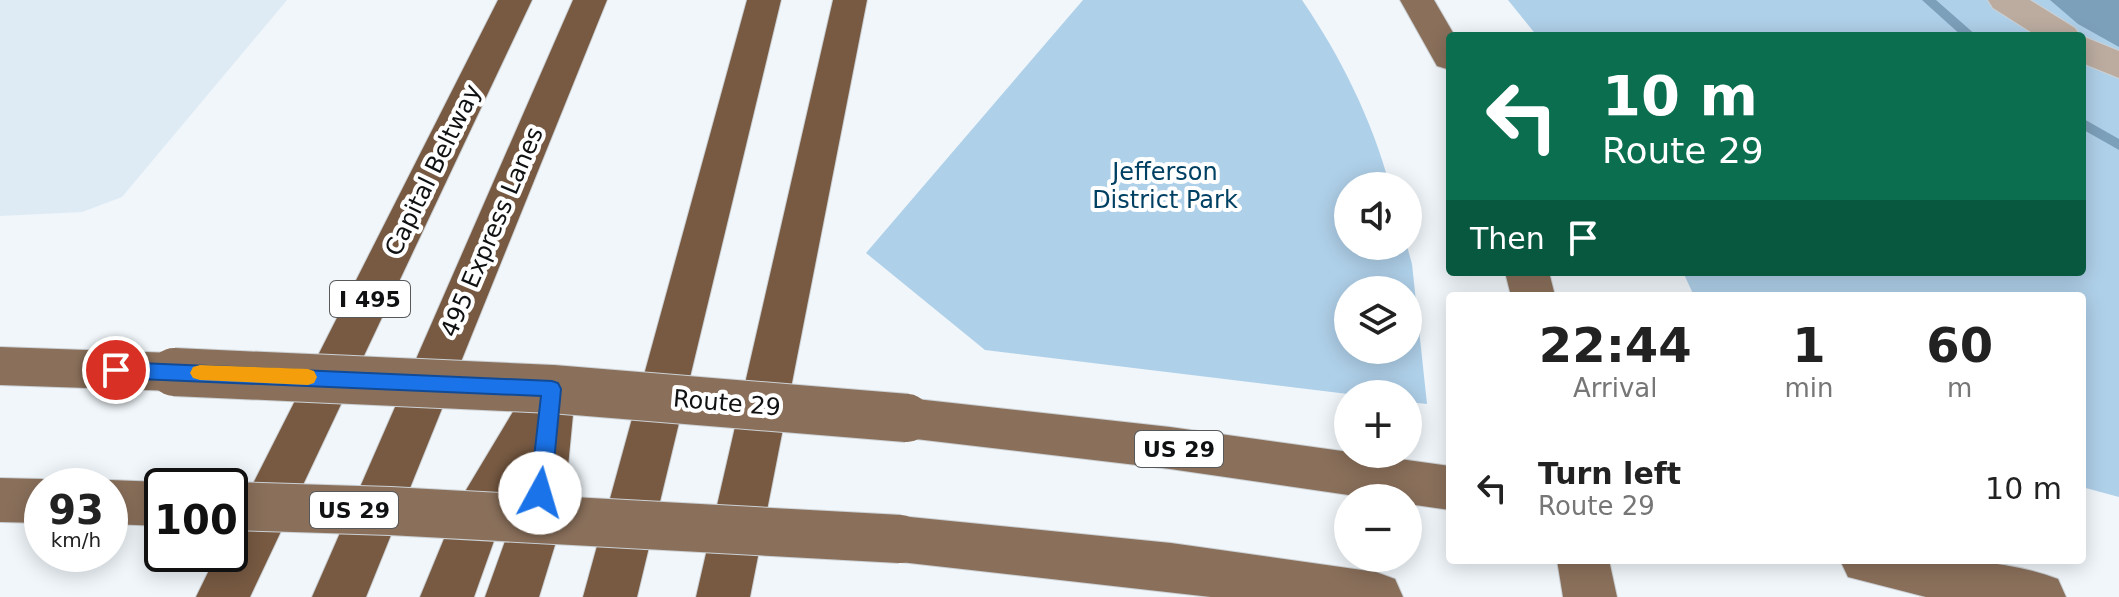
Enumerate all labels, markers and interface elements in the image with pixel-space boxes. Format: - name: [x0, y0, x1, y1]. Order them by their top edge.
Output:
- text: 10 m: [1602, 63, 1758, 128]
- icon: left: [1470, 64, 1574, 168]
- street label: Capital Beltway: [379, 80, 487, 260]
- street label: 495 Express Lanes: [435, 123, 549, 341]
- text: Route 29: [1602, 130, 1764, 171]
- park label: Jefferson District Park: [1092, 158, 1238, 214]
- map controls: [1334, 172, 1422, 572]
- button: sound: [1334, 172, 1422, 260]
- icon: arrive: [1561, 216, 1605, 260]
- text: Then: [1470, 221, 1545, 256]
- button: layers: [1334, 276, 1422, 364]
- road number: I 495: [330, 281, 410, 317]
- text: 22:44: [1539, 317, 1692, 373]
- text: 1: [1792, 317, 1826, 373]
- text: 60: [1926, 317, 1993, 373]
- pin: [82, 336, 150, 404]
- icon: arrive: [94, 348, 138, 392]
- text: Arrival: [1573, 373, 1657, 403]
- text: min: [1784, 373, 1834, 403]
- text: m: [1947, 373, 1972, 403]
- button: +: [1334, 380, 1422, 468]
- street label: Route 29: [672, 384, 782, 422]
- road number: US 29: [1135, 431, 1223, 467]
- position arrow: [498, 451, 582, 535]
- text: Turn left: [1538, 456, 1681, 491]
- icon: left: [1470, 466, 1514, 510]
- speed limit sign: 100: [144, 468, 248, 572]
- text: 10 m: [1985, 471, 2062, 506]
- button: −: [1334, 484, 1422, 572]
- text: 93: [48, 487, 104, 533]
- text: Route 29: [1538, 491, 1655, 521]
- road number: US 29: [310, 492, 398, 528]
- text: km/h: [51, 528, 101, 552]

